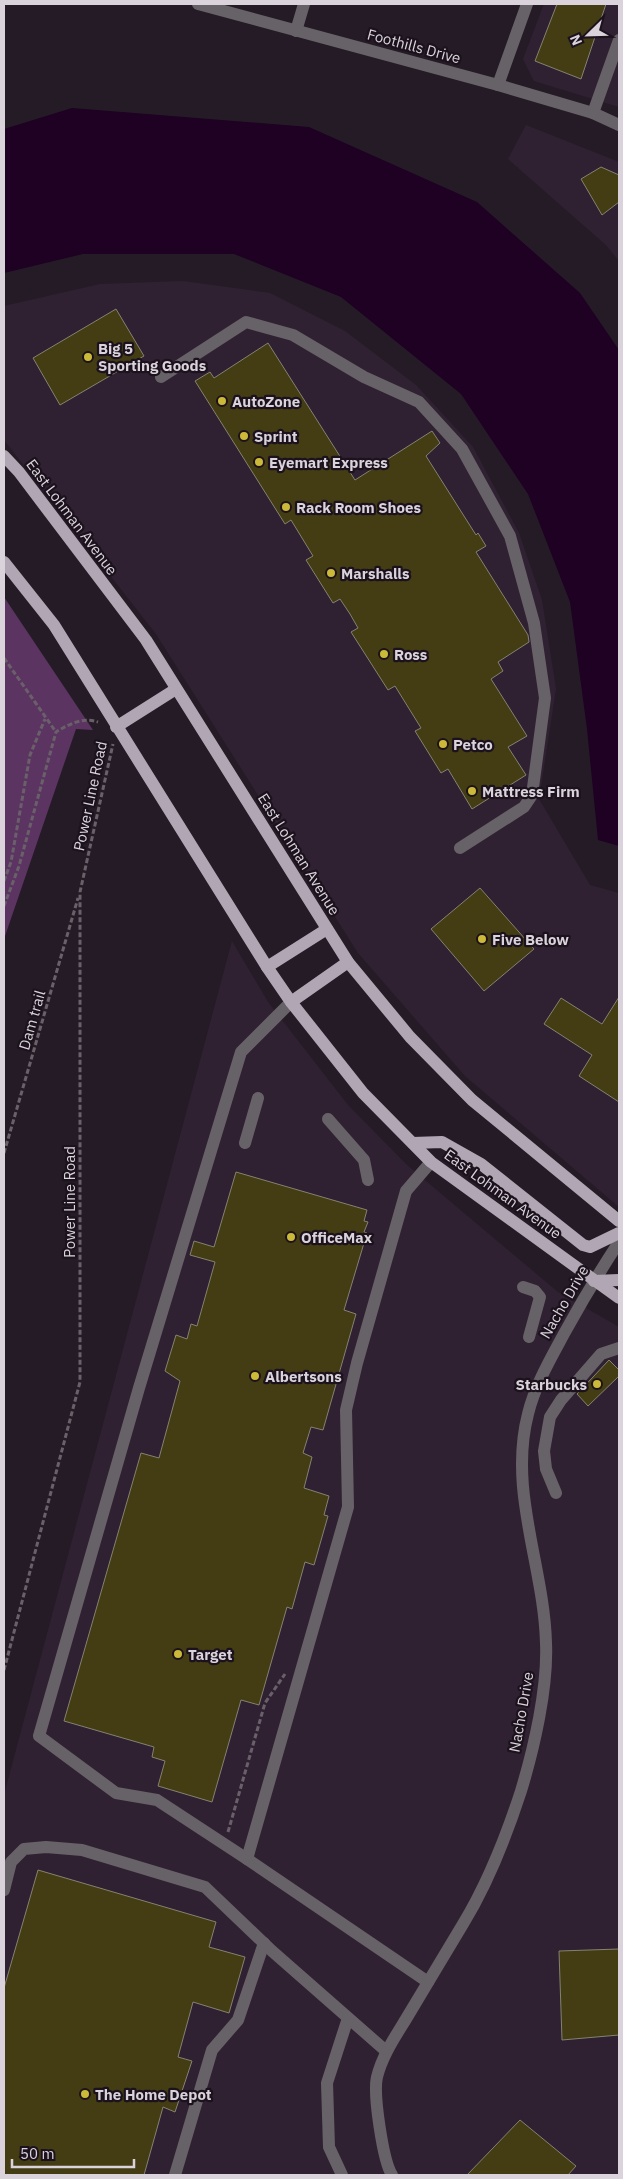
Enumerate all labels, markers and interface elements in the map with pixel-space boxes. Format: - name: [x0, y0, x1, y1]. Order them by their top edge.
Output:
- north arrow: [563, 10, 613, 60]
- street label: Foothills Drive: [365, 24, 463, 68]
- text: N: [566, 32, 586, 48]
- place label: Big 5 Sporting Goods: [98, 339, 207, 375]
- marker: Big 5 Sporting Goods: [82, 351, 94, 363]
- place label: AutoZone: [232, 392, 300, 411]
- marker: AutoZone: [216, 395, 228, 407]
- place label: Sprint: [254, 427, 298, 446]
- marker: Sprint: [238, 430, 250, 442]
- place label: Eyemart Express: [269, 453, 388, 472]
- street label: East Lohman Avenue: [22, 455, 122, 579]
- marker: Eyemart Express: [253, 456, 265, 468]
- place label: Rack Room Shoes: [296, 498, 421, 517]
- marker: Rack Room Shoes: [280, 501, 292, 513]
- place label: Marshalls: [341, 564, 410, 583]
- marker: Marshalls: [325, 567, 337, 579]
- place label: Ross: [394, 645, 428, 664]
- marker: Ross: [378, 648, 390, 660]
- place label: Petco: [453, 735, 493, 754]
- marker: Petco: [437, 738, 449, 750]
- street label: Power Line Road: [69, 739, 111, 853]
- place label: Mattress Firm: [482, 782, 580, 801]
- marker: Mattress Firm: [466, 785, 478, 797]
- street label: East Lohman Avenue: [254, 789, 344, 919]
- place label: Five Below: [492, 930, 569, 949]
- marker: Five Below: [476, 933, 488, 945]
- street label: Dam trail: [14, 988, 50, 1052]
- street label: East Lohman Avenue: [441, 1145, 565, 1243]
- street label: Power Line Road: [60, 1146, 79, 1258]
- place label: OfficeMax: [301, 1228, 373, 1247]
- marker: OfficeMax: [285, 1231, 297, 1243]
- street label: Nacho Drive: [535, 1262, 593, 1342]
- place label: Albertsons: [265, 1367, 342, 1386]
- marker: Albertsons: [249, 1370, 261, 1382]
- place label: Starbucks: [515, 1375, 587, 1394]
- marker: Starbucks: [591, 1378, 603, 1390]
- place label: Target: [188, 1645, 233, 1664]
- marker: Target: [172, 1648, 184, 1660]
- street label: Nacho Drive: [505, 1670, 537, 1754]
- place label: The Home Depot: [95, 2085, 212, 2104]
- marker: The Home Depot: [79, 2088, 91, 2100]
- scale bar: [12, 2136, 135, 2168]
- text: 50 m: [20, 2144, 55, 2163]

